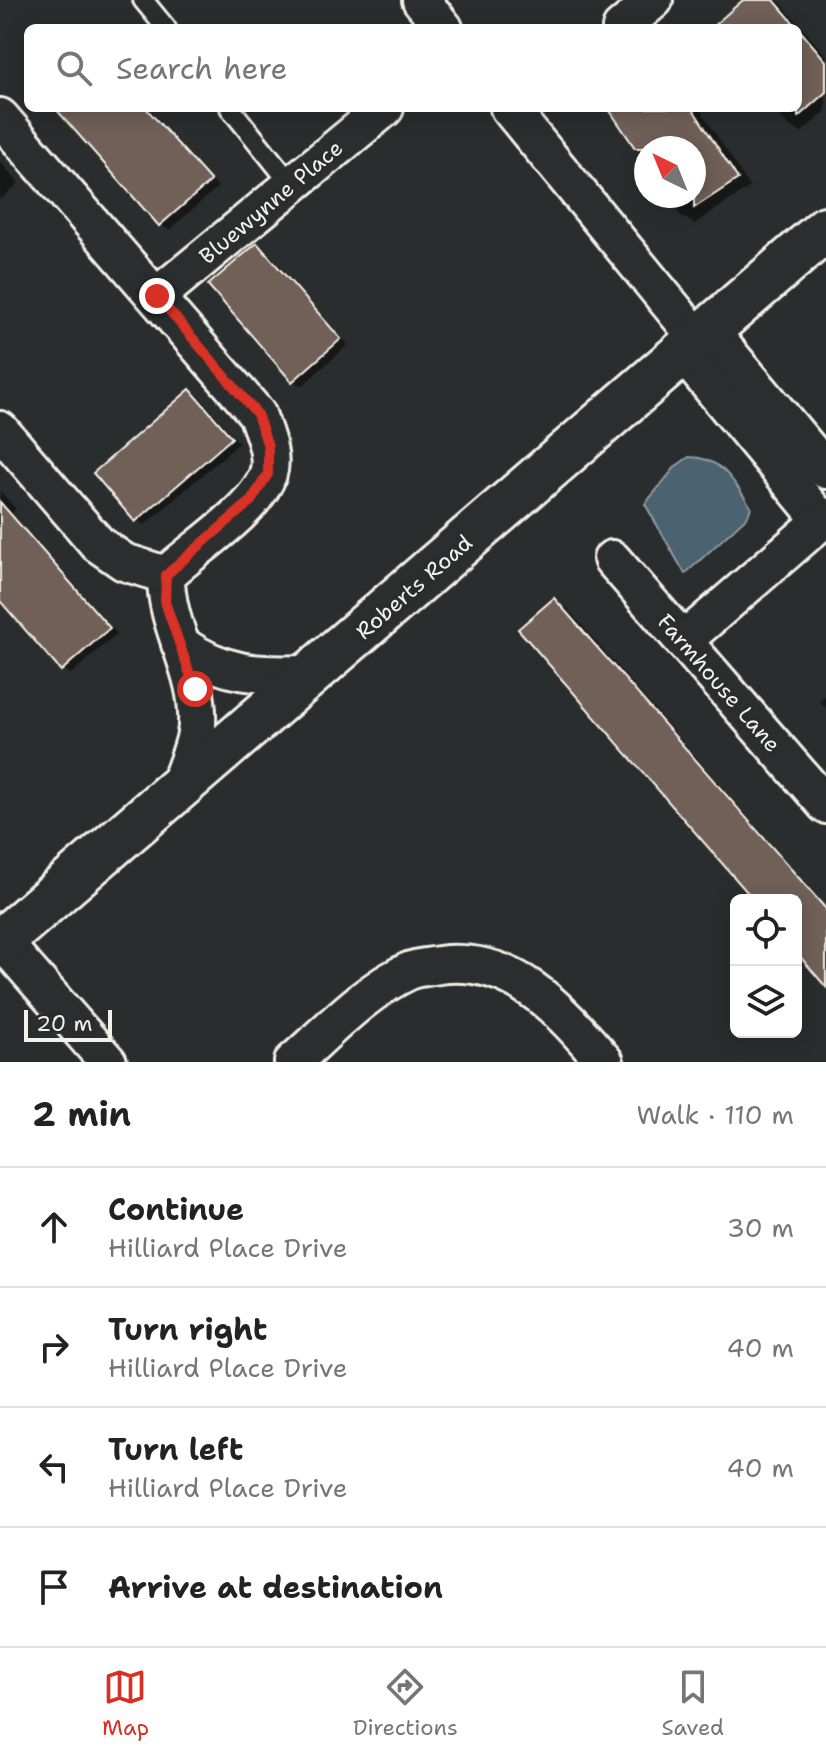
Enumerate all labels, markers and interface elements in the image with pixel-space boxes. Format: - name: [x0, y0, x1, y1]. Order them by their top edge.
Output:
- search box: [24, 24, 802, 112]
- icon: search: [52, 46, 96, 90]
- text: Search here: [116, 48, 287, 89]
- street label: Bluewynne Place: [193, 133, 349, 271]
- north arrow: [634, 136, 706, 208]
- route end: [139, 278, 175, 314]
- street label: Roberts Road: [350, 528, 478, 646]
- street label: Farmhouse Lane: [651, 608, 787, 758]
- route start: [177, 671, 213, 707]
- map controls: [730, 894, 802, 1038]
- button: locate: [730, 894, 802, 966]
- button: layers: [730, 966, 802, 1038]
- scale bar: [24, 1006, 112, 1042]
- text: 20 m: [36, 1009, 93, 1038]
- text: 2 min: [32, 1091, 131, 1137]
- text: Walk · 110 m: [636, 1097, 794, 1132]
- text: Continue: [108, 1189, 244, 1230]
- icon: ahead: [32, 1205, 76, 1249]
- text: 30 m: [727, 1210, 794, 1245]
- text: Hilliard Place Drive: [108, 1230, 348, 1265]
- text: Turn right: [108, 1309, 267, 1350]
- icon: right: [32, 1325, 76, 1369]
- text: 40 m: [727, 1330, 794, 1365]
- text: Hilliard Place Drive: [108, 1350, 348, 1385]
- text: Turn left: [108, 1429, 243, 1470]
- icon: left: [32, 1445, 76, 1489]
- text: 40 m: [727, 1450, 794, 1485]
- text: Hilliard Place Drive: [108, 1470, 348, 1505]
- icon: arrive: [32, 1565, 76, 1609]
- text: Arrive at destination: [108, 1567, 443, 1608]
- tab: Map: [102, 1665, 149, 1742]
- tab: Directions: [353, 1665, 458, 1742]
- tab: Saved: [662, 1665, 724, 1742]

